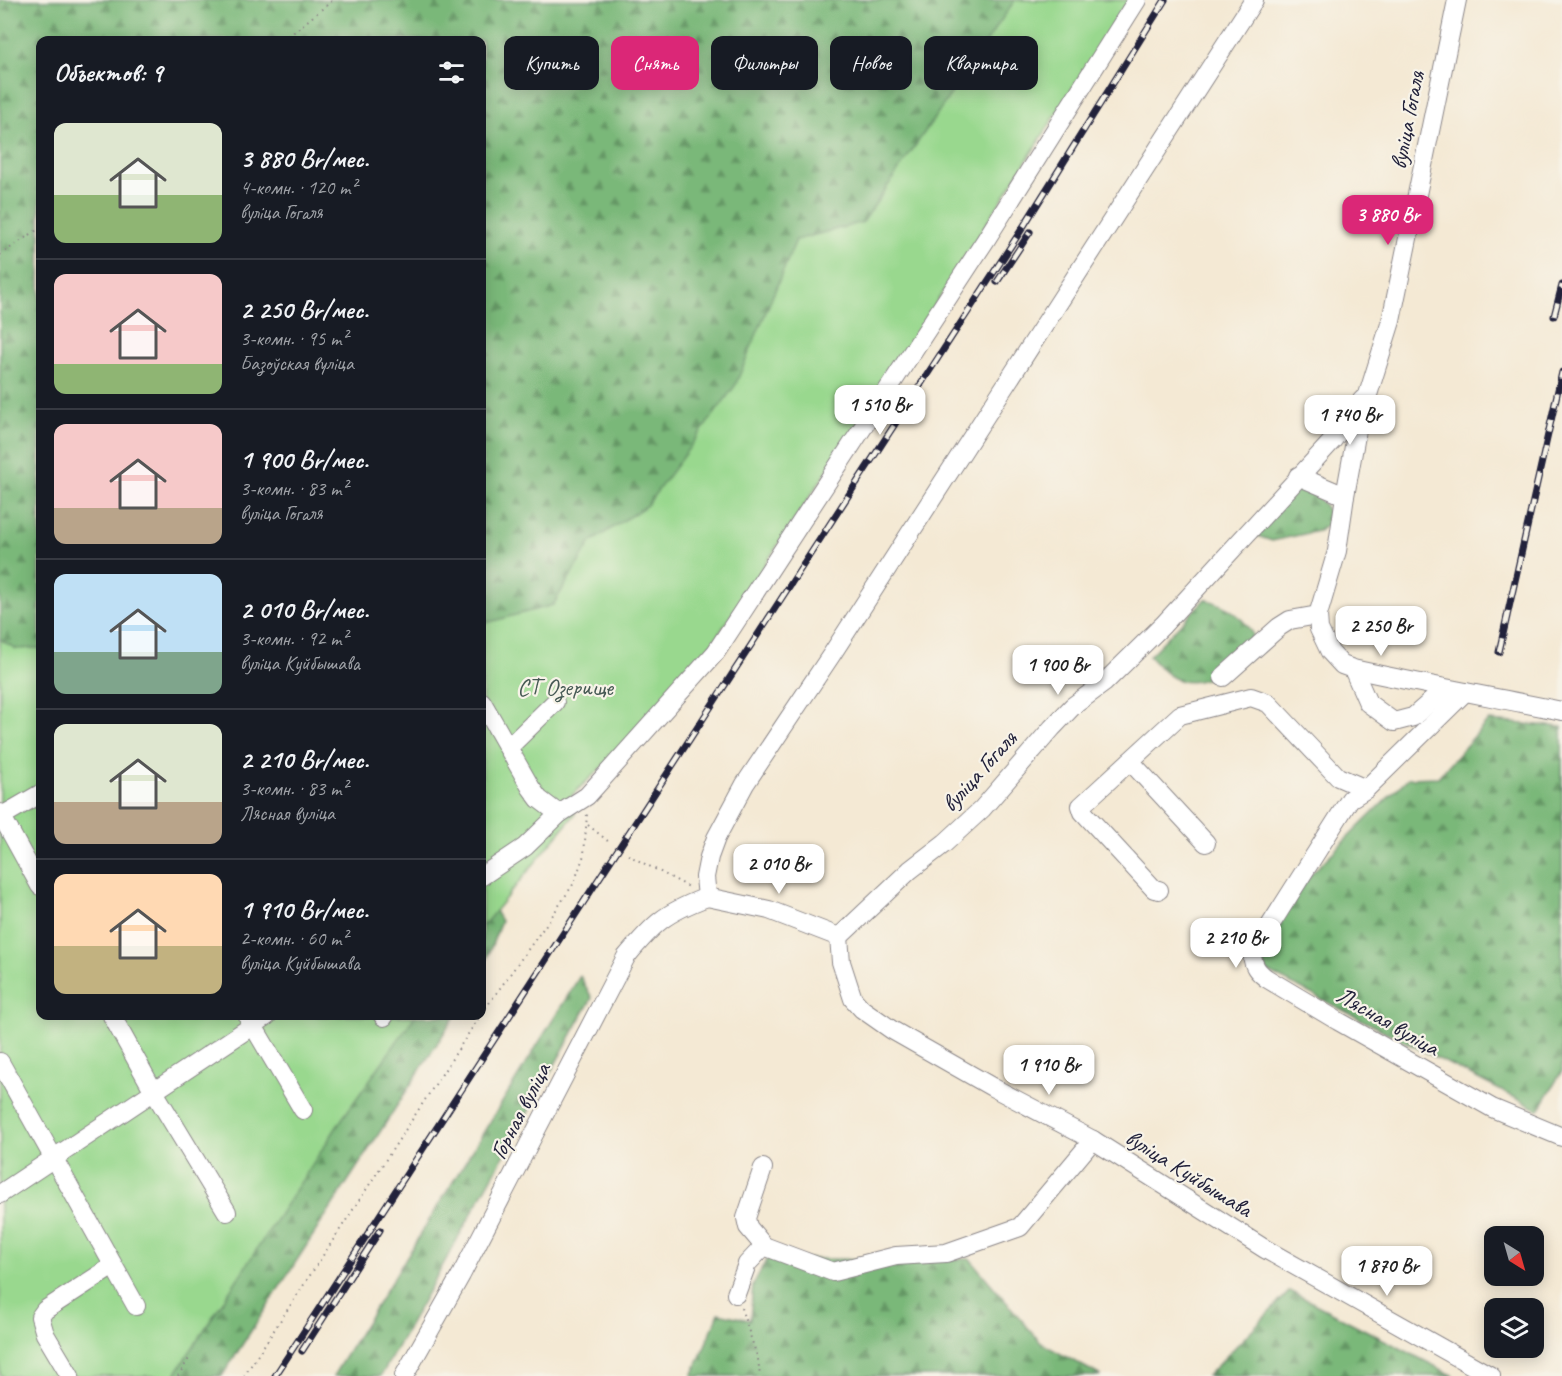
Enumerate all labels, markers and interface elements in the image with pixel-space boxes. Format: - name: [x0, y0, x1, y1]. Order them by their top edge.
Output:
- chip: Купить: [504, 36, 599, 90]
- chip: Снять: [611, 36, 699, 90]
- chip: Фильтры: [711, 36, 818, 90]
- chip: Новое: [830, 36, 912, 90]
- chip: Квартира: [924, 36, 1038, 90]
- text: Объектов: 9: [54, 56, 162, 89]
- icon: filters: [435, 56, 468, 89]
- street label: вуліца Гогаля: [1383, 67, 1431, 171]
- text: 3 880 Br/мес.: [240, 142, 369, 175]
- icon: home: [102, 147, 174, 219]
- text: 4-комн. · 120 m²: [240, 175, 357, 200]
- pin: 3 880 Br: [1326, 195, 1450, 246]
- text: вуліца Гогаля: [240, 200, 323, 225]
- text: 3 880 Br: [1356, 202, 1420, 227]
- text: 2 250 Br/мес.: [240, 293, 368, 326]
- icon: home: [102, 298, 174, 370]
- text: 3-комн. · 95 m²: [240, 326, 348, 351]
- text: Базоўская вуліца: [240, 351, 354, 376]
- pin: 1 510 Br: [818, 385, 942, 436]
- text: 1 510 Br: [848, 392, 912, 417]
- pin: 1 740 Br: [1288, 395, 1412, 446]
- text: 1 740 Br: [1318, 402, 1382, 427]
- text: 1 900 Br/мес.: [240, 443, 368, 476]
- icon: home: [102, 448, 174, 520]
- text: 3-комн. · 83 m²: [240, 476, 348, 501]
- text: вуліца Гогаля: [240, 501, 323, 526]
- text: 2 010 Br/мес.: [240, 593, 369, 626]
- icon: home: [102, 598, 174, 670]
- pin: 2 250 Br: [1319, 606, 1443, 657]
- text: 2 250 Br: [1349, 613, 1413, 638]
- text: 3-комн. · 92 m²: [240, 626, 348, 651]
- pin: 1 900 Br: [996, 645, 1120, 696]
- text: вуліца Куйбышава: [240, 651, 360, 676]
- text: 1 900 Br: [1026, 652, 1090, 677]
- park label: СТ Озерище: [517, 672, 615, 703]
- street label: вуліца Гогаля: [935, 723, 1024, 818]
- text: 2 210 Br/мес.: [240, 743, 369, 776]
- icon: home: [102, 748, 174, 820]
- text: 3-комн. · 83 m²: [240, 776, 348, 801]
- text: Лясная вуліца: [240, 801, 335, 826]
- pin: 2 010 Br: [717, 844, 841, 895]
- text: 2 010 Br: [747, 851, 811, 876]
- text: 1 910 Br/мес.: [240, 893, 368, 926]
- icon: home: [102, 898, 174, 970]
- pin: 2 210 Br: [1174, 918, 1298, 969]
- text: 2 210 Br: [1204, 925, 1268, 950]
- text: 2-комн. · 60 m²: [240, 926, 348, 951]
- text: вуліца Куйбышава: [240, 951, 360, 976]
- street label: Лясная вуліца: [1331, 980, 1446, 1063]
- pin: 1 910 Br: [987, 1045, 1111, 1096]
- text: 1 910 Br: [1017, 1052, 1081, 1077]
- street label: Горная вуліца: [483, 1056, 558, 1164]
- street label: вуліца Куйбышава: [1120, 1122, 1259, 1225]
- north arrow: [1484, 1226, 1544, 1286]
- map controls: [1484, 1226, 1544, 1358]
- pin: 1 870 Br: [1325, 1246, 1449, 1297]
- text: 1 870 Br: [1355, 1253, 1419, 1278]
- button: layers: [1484, 1298, 1544, 1358]

